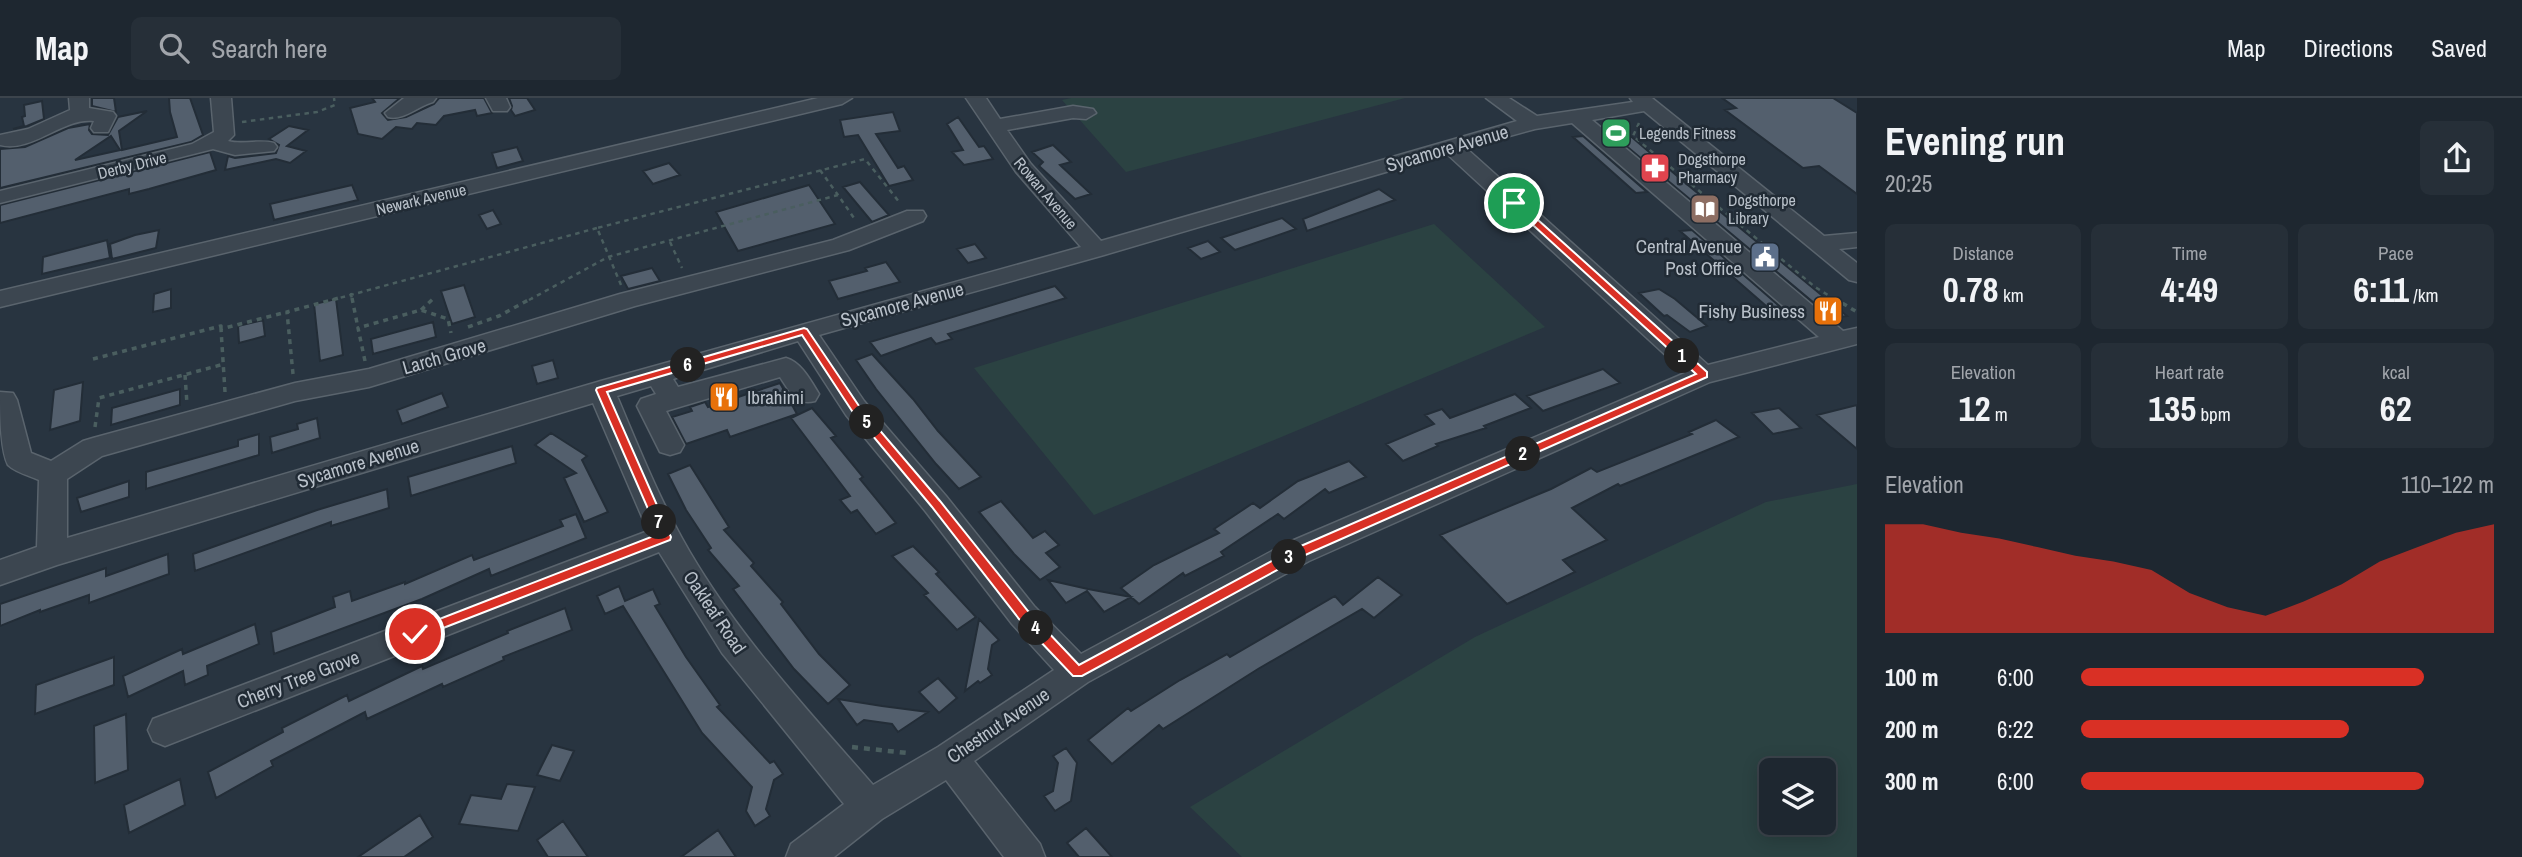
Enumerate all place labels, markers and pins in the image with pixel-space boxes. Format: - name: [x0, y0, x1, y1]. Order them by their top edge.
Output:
- sports icon: Legends Fitness: [1599, 116, 1633, 150]
- place label: Legends Fitness: [1639, 122, 1736, 144]
- place label: Dogsthorpe Pharmacy: [1678, 148, 1746, 188]
- pharmacy icon: Dogsthorpe Pharmacy: [1638, 151, 1672, 185]
- pin: [1484, 173, 1544, 233]
- place label: Dogsthorpe Library: [1728, 189, 1796, 229]
- library icon: Dogsthorpe Library: [1688, 192, 1722, 226]
- place label: Central Avenue Post Office: [1636, 233, 1742, 281]
- public building icon: Central Avenue Post Office: [1748, 240, 1782, 274]
- restaurant icon: Fishy Business: [1811, 294, 1845, 328]
- place label: Fishy Business: [1698, 298, 1805, 324]
- pin: 1: [1664, 338, 1700, 374]
- pin: 6: [670, 348, 706, 382]
- restaurant icon: Ibrahimi: [707, 380, 741, 414]
- place label: Ibrahimi: [747, 384, 804, 410]
- pin: 5: [850, 404, 884, 440]
- pin: 2: [1506, 436, 1540, 472]
- pin: 7: [642, 504, 676, 540]
- pin: 3: [1272, 540, 1306, 574]
- pin: [385, 604, 445, 664]
- pin: 4: [1018, 610, 1054, 646]

